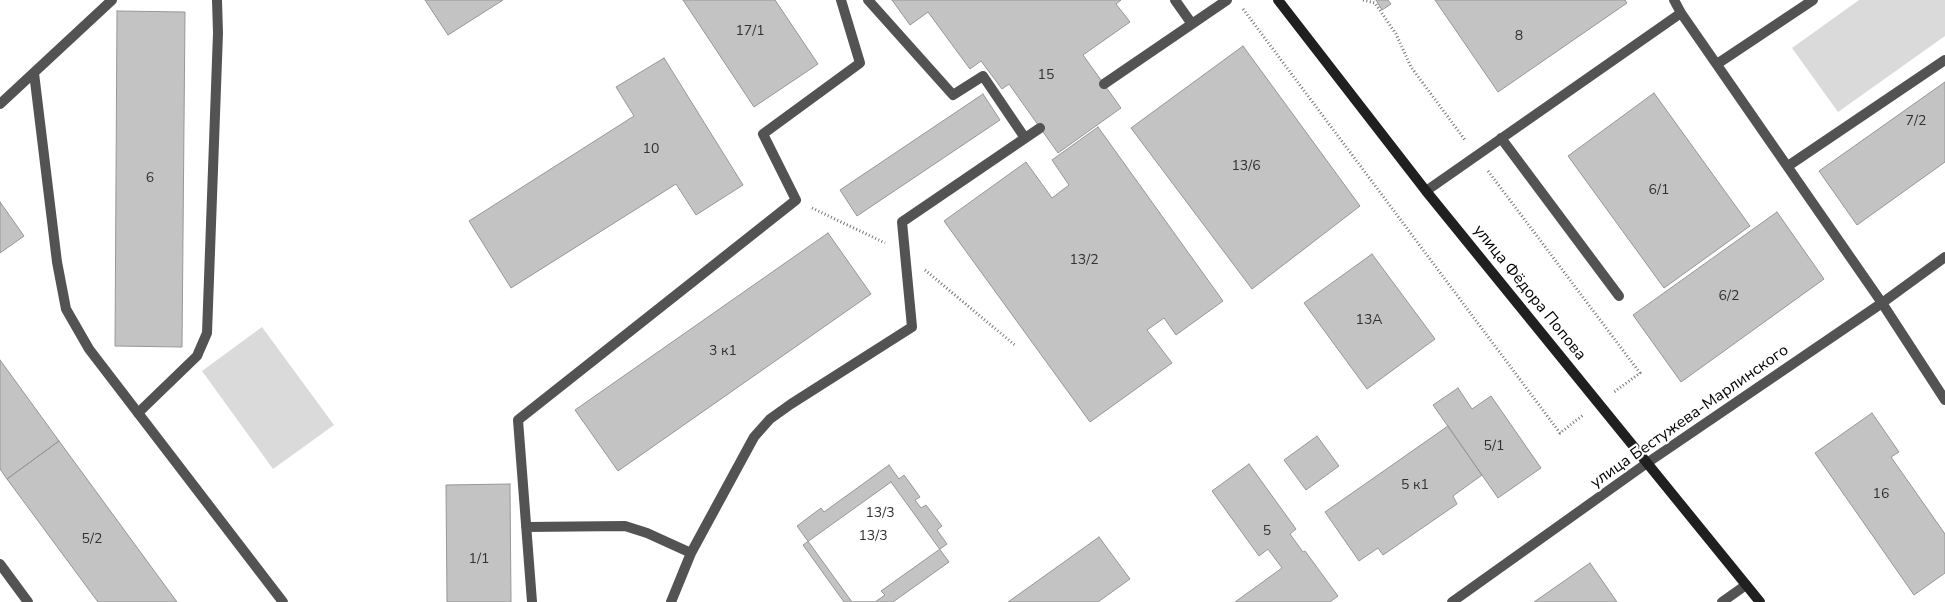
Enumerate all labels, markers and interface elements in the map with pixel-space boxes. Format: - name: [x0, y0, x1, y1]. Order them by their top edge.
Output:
- house number: 17/1: [735, 24, 765, 40]
- house number: 8: [1515, 29, 1523, 45]
- house number: 15: [1038, 68, 1054, 84]
- house number: 7/2: [1906, 114, 1926, 130]
- house number: 10: [643, 142, 659, 158]
- house number: 13/6: [1231, 159, 1261, 175]
- house number: 6: [146, 171, 154, 187]
- house number: 6/1: [1649, 183, 1669, 199]
- street label: улица Фёдора Попова: [1468, 221, 1590, 365]
- house number: 13/2: [1069, 253, 1099, 269]
- house number: 6/2: [1719, 289, 1739, 305]
- house number: 13А: [1355, 313, 1383, 329]
- street label: улица Бестужева-Марлинского: [1587, 341, 1793, 493]
- house number: 3 к1: [709, 344, 737, 360]
- house number: 5/1: [1484, 439, 1504, 455]
- house number: 5 к1: [1401, 478, 1429, 494]
- house number: 16: [1873, 487, 1889, 503]
- house number: 13/3: [865, 506, 895, 522]
- house number: 5: [1263, 524, 1271, 540]
- house number: 13/3: [858, 529, 888, 545]
- house number: 5/2: [82, 532, 102, 548]
- house number: 1/1: [469, 552, 489, 568]

